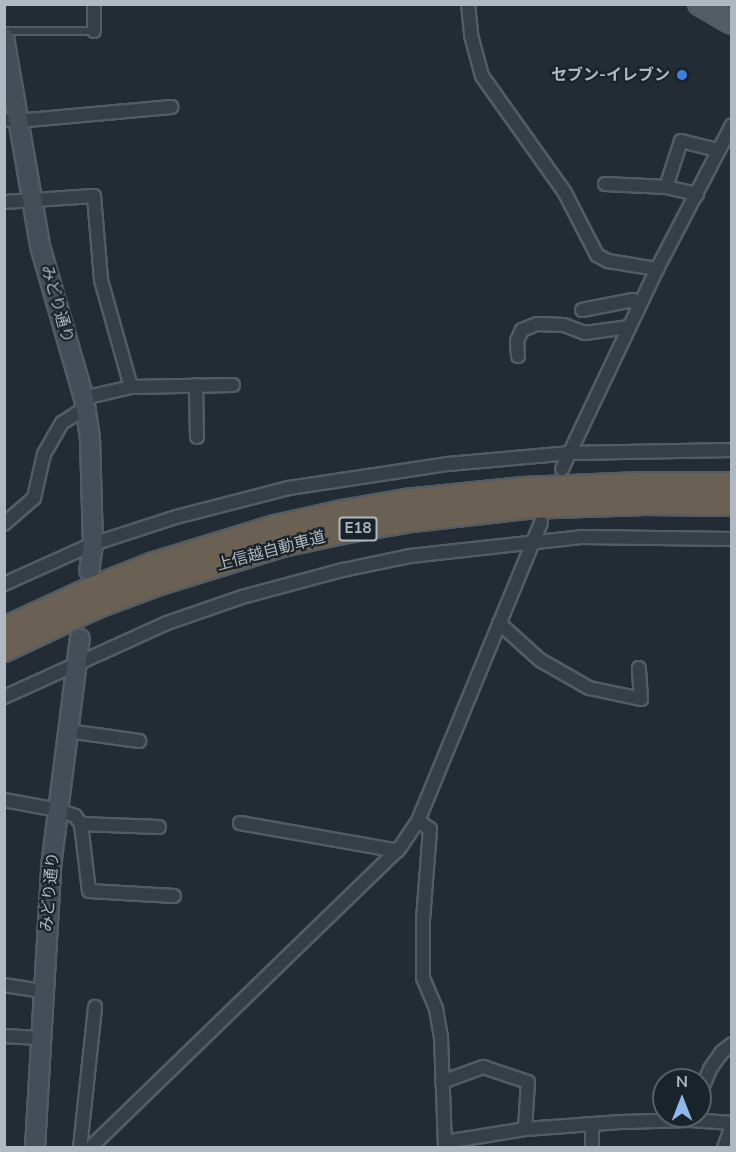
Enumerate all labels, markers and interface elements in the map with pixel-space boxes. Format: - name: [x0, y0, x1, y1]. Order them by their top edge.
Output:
- place label: セブン-イレブン: [551, 65, 670, 85]
- marker: セブン-イレブン: [675, 68, 689, 82]
- street label: みどり通り: [37, 263, 77, 345]
- road number: E18: [338, 517, 378, 541]
- street label: 上信越自動車道: [214, 527, 328, 575]
- street label: みどり通り: [37, 851, 63, 933]
- north arrow: [652, 1068, 712, 1128]
- text: N: [676, 1071, 688, 1093]

